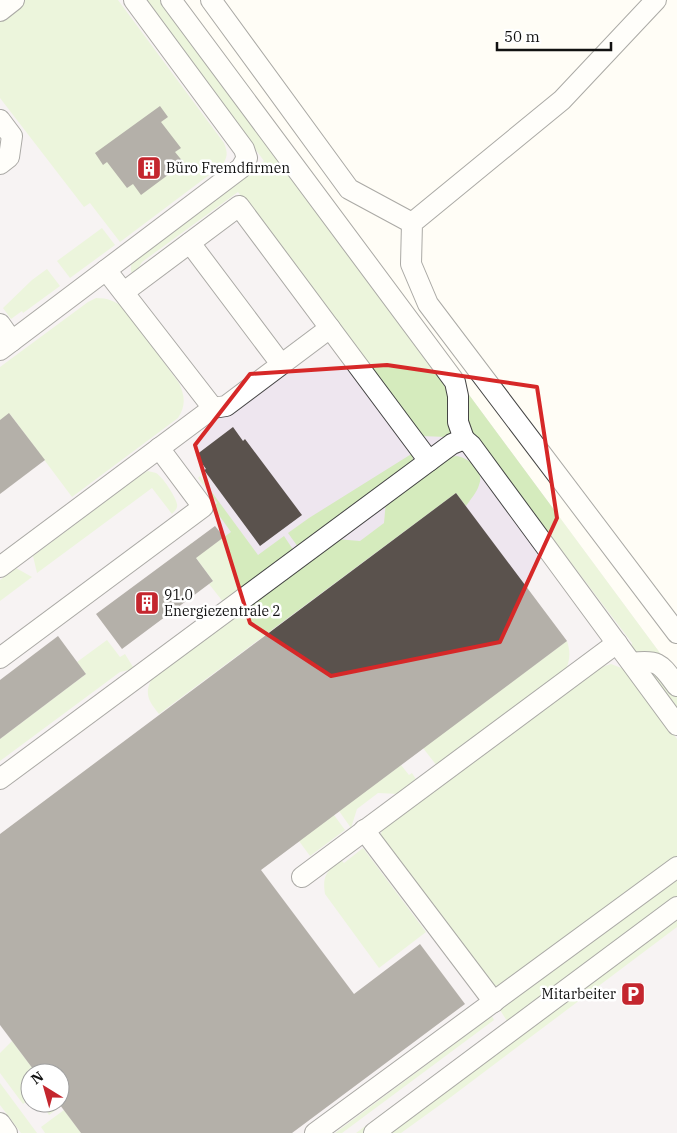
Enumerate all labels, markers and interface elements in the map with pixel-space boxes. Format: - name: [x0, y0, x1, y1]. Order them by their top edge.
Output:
- scale bar: [497, 20, 611, 52]
- text: 50 m: [504, 27, 540, 46]
- building icon: Büro Fremdfirmen: [136, 155, 162, 181]
- place label: Büro Fremdfirmen: [166, 159, 290, 177]
- place label: 91.0 Energiezentrale 2: [164, 586, 281, 620]
- building icon: 91.0 Energiezentrale 2: [134, 590, 160, 616]
- parking icon: Mitarbeiter: [620, 981, 646, 1007]
- place label: Mitarbeiter: [542, 985, 617, 1003]
- north arrow: [20, 1063, 70, 1113]
- text: N: [27, 1067, 47, 1088]

